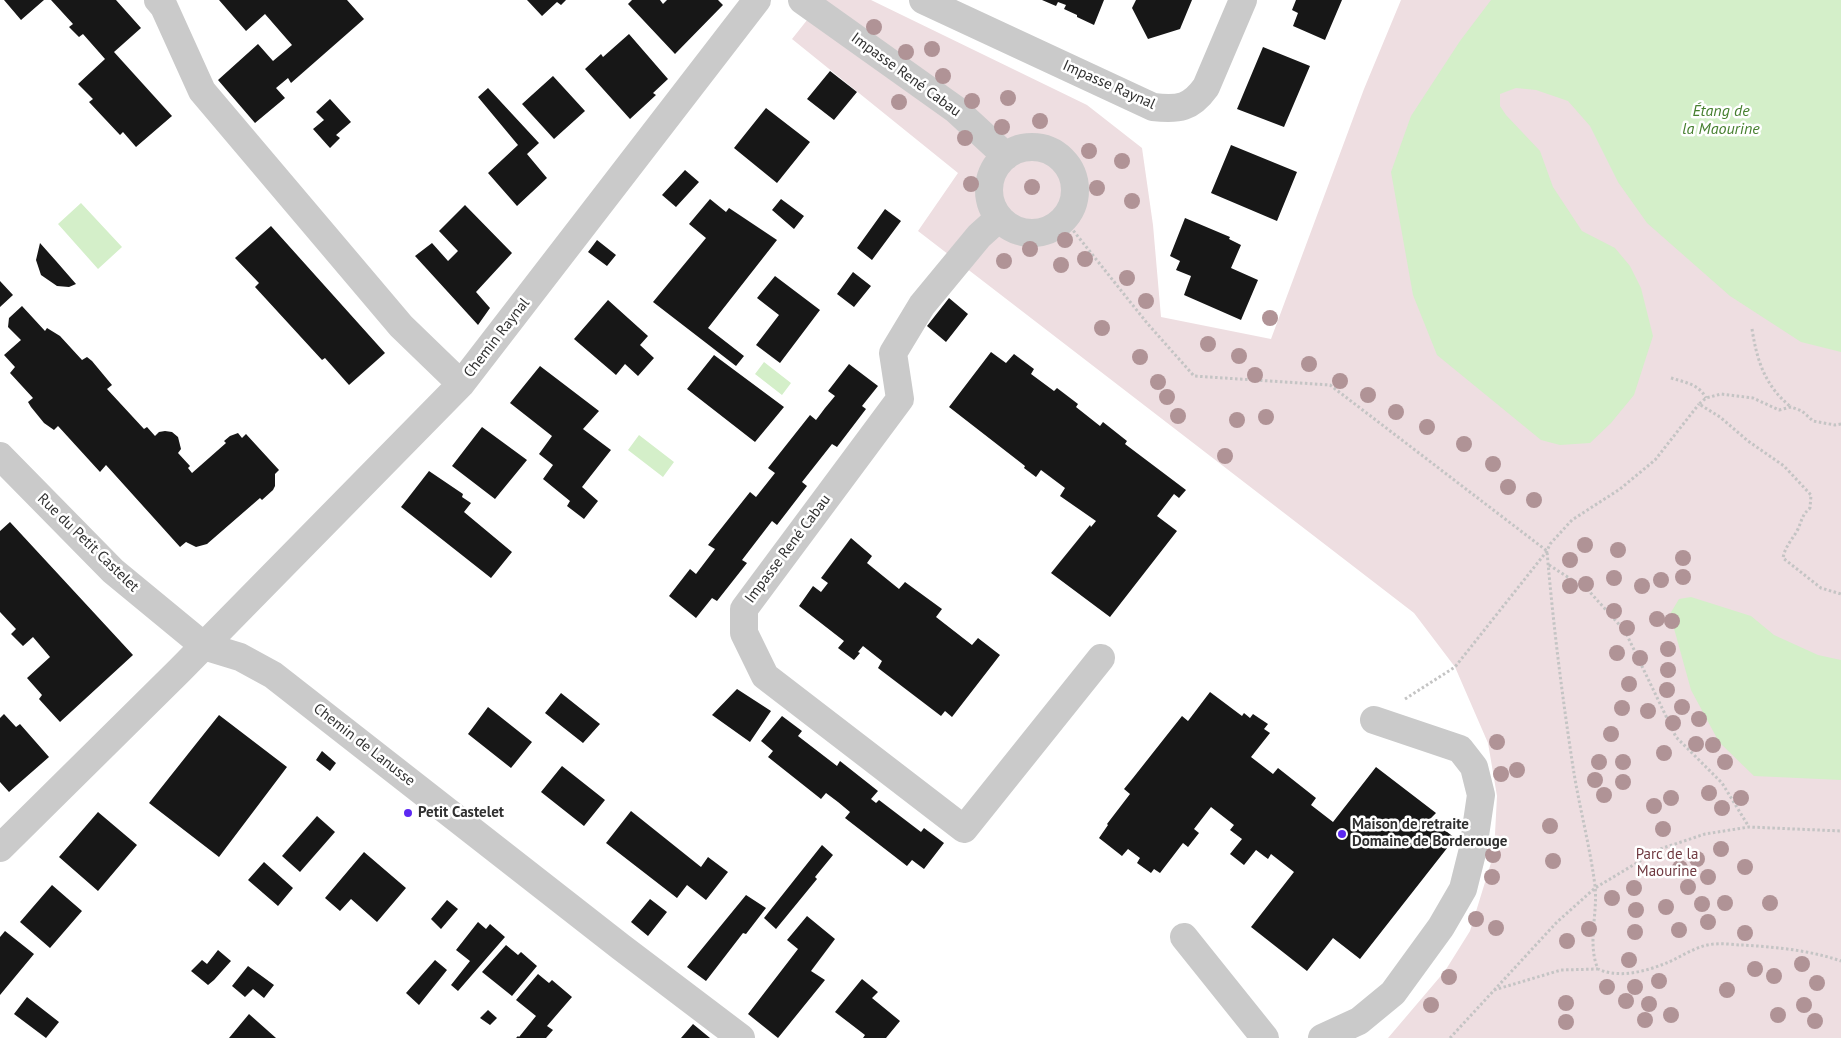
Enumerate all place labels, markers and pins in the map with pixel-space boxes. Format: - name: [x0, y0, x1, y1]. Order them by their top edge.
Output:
- place label: Petit Castelet: [418, 804, 504, 822]
- marker: Petit Castelet: [402, 807, 414, 819]
- place label: Maison de retraite Domaine de Borderouge: [1352, 816, 1507, 851]
- marker: Maison de retraite Domaine de Borderouge: [1336, 828, 1348, 840]

